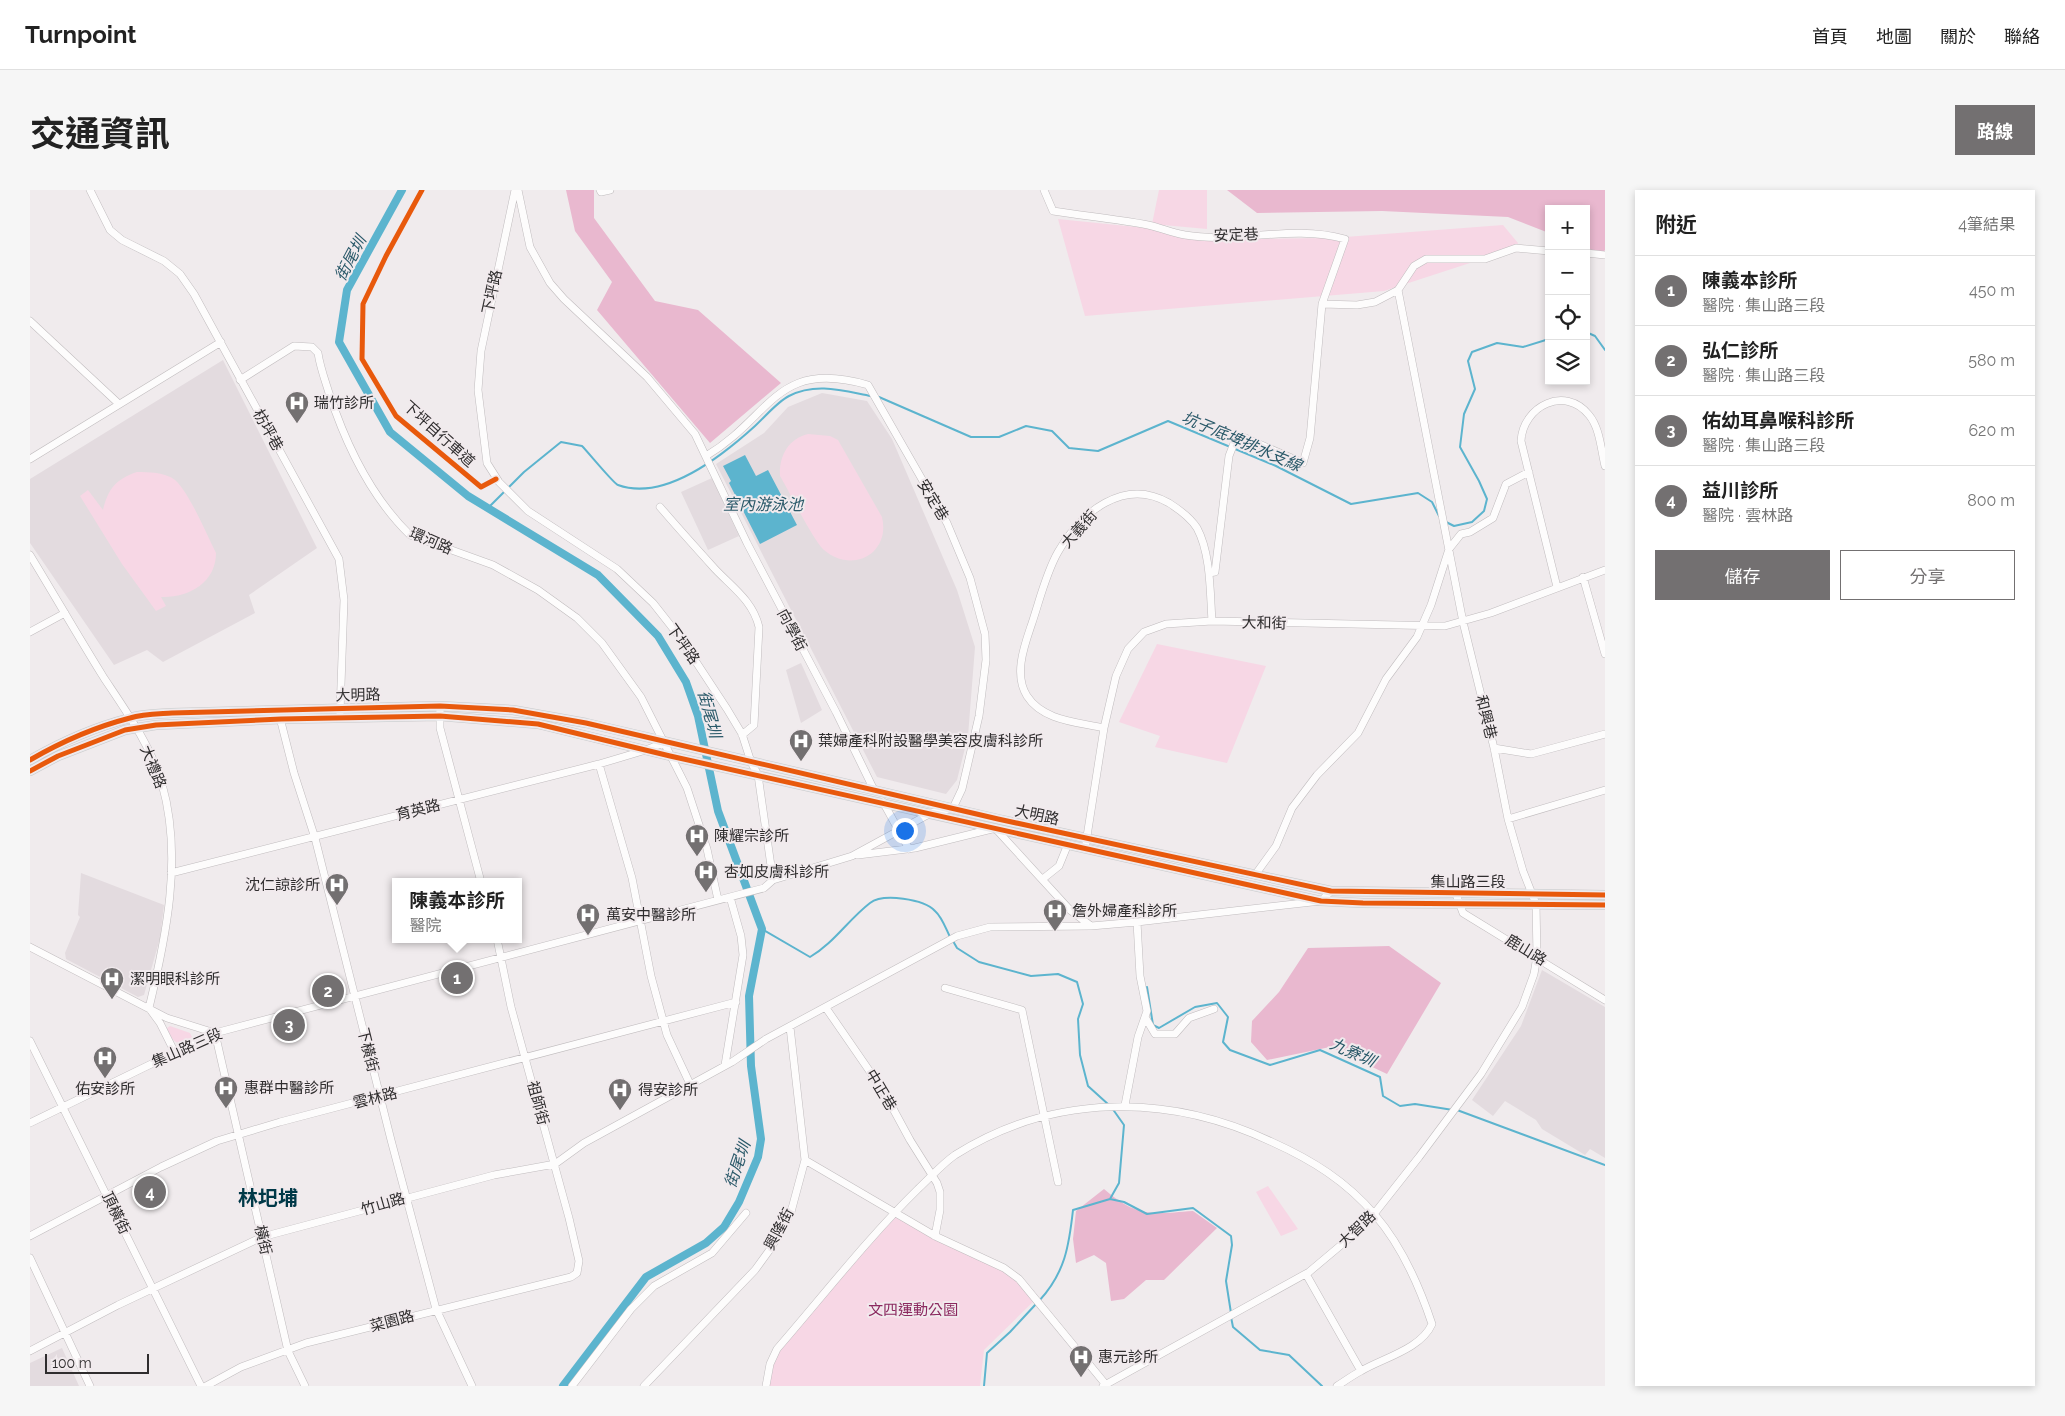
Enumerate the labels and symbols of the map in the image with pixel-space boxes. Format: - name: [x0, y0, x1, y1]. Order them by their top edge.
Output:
- street label: 安定巷: [1213, 225, 1259, 245]
- water label: 街尾圳: [331, 231, 371, 284]
- street label: 下坪路: [479, 268, 505, 316]
- hospital icon: 瑞竹診所: [284, 390, 310, 424]
- place label: 瑞竹診所: [314, 394, 374, 412]
- street label: 下坪自行車道: [400, 397, 478, 471]
- street label: 枋坪巷: [249, 406, 287, 454]
- water label: 坑子底埤排水支線: [1179, 408, 1306, 476]
- street label: 安定巷: [914, 476, 952, 524]
- water label: 室內游泳池: [723, 495, 805, 514]
- street label: 大義街: [1057, 506, 1101, 552]
- street label: 環河路: [407, 524, 455, 558]
- street label: 向學街: [773, 606, 811, 654]
- street label: 大和街: [1241, 614, 1287, 632]
- street label: 下坪路: [663, 620, 703, 668]
- street label: 大明路: [335, 686, 381, 704]
- water label: 街尾圳: [694, 688, 725, 742]
- street label: 和興巷: [1472, 693, 1500, 741]
- hospital icon: 葉婦產科附設醫學美容皮膚科診所: [788, 728, 814, 762]
- place label: 葉婦產科附設醫學美容皮膚科診所: [818, 732, 1043, 750]
- street label: 大禮路: [136, 743, 170, 791]
- street label: 育英路: [394, 796, 442, 824]
- street label: 大明路: [1013, 802, 1061, 828]
- your location: [892, 818, 918, 844]
- hospital icon: 陳耀宗診所: [684, 823, 710, 857]
- place label: 陳耀宗診所: [714, 827, 789, 845]
- hospital icon: 杏如皮膚科診所: [693, 859, 719, 893]
- place label: 杏如皮膚科診所: [724, 863, 829, 881]
- hospital icon: 沈仁諒診所: [324, 872, 350, 906]
- street label: 集山路三段: [1430, 873, 1506, 891]
- place label: 沈仁諒診所: [245, 876, 320, 894]
- hospital icon: 詹外婦產科診所: [1042, 898, 1068, 932]
- hospital icon: 萬安中醫診所: [575, 902, 601, 936]
- place label: 詹外婦產科診所: [1072, 902, 1177, 920]
- place label: 萬安中醫診所: [606, 906, 696, 924]
- street label: 鹿山路: [1502, 931, 1550, 969]
- pin: 1: [441, 959, 473, 997]
- hospital icon: 潔明眼科診所: [99, 966, 125, 1000]
- place label: 潔明眼科診所: [130, 970, 220, 988]
- pin: 2: [312, 972, 344, 1010]
- pin: 3: [273, 1006, 305, 1044]
- street label: 集山路三段: [149, 1025, 225, 1071]
- street label: 下橫街: [354, 1026, 382, 1074]
- water label: 九寮圳: [1327, 1034, 1380, 1072]
- hospital icon: 佑安診所: [92, 1045, 118, 1079]
- street label: 中正巷: [862, 1066, 900, 1114]
- hospital icon: 惠群中醫診所: [213, 1075, 239, 1109]
- hospital icon: 得安診所: [607, 1077, 633, 1111]
- place label: 惠群中醫診所: [244, 1079, 334, 1097]
- street label: 祖師街: [523, 1079, 553, 1127]
- place label: 佑安診所: [75, 1080, 135, 1098]
- place label: 得安診所: [638, 1081, 698, 1099]
- street label: 雲林路: [351, 1084, 399, 1112]
- water label: 街尾圳: [721, 1136, 755, 1190]
- pin: 4: [134, 1173, 166, 1211]
- district label: 林圯埔: [238, 1186, 298, 1210]
- street label: 頂橫街: [98, 1189, 134, 1237]
- street label: 竹山路: [359, 1189, 407, 1219]
- street label: 興隆街: [760, 1205, 798, 1253]
- street label: 大智路: [1335, 1207, 1379, 1251]
- street label: 橫街: [251, 1223, 275, 1257]
- park label: 文四運動公園: [868, 1301, 958, 1319]
- street label: 菜園路: [368, 1306, 416, 1336]
- hospital icon: 惠元診所: [1068, 1344, 1094, 1378]
- place label: 惠元診所: [1098, 1348, 1158, 1366]
- scale bar: [45, 1351, 149, 1374]

